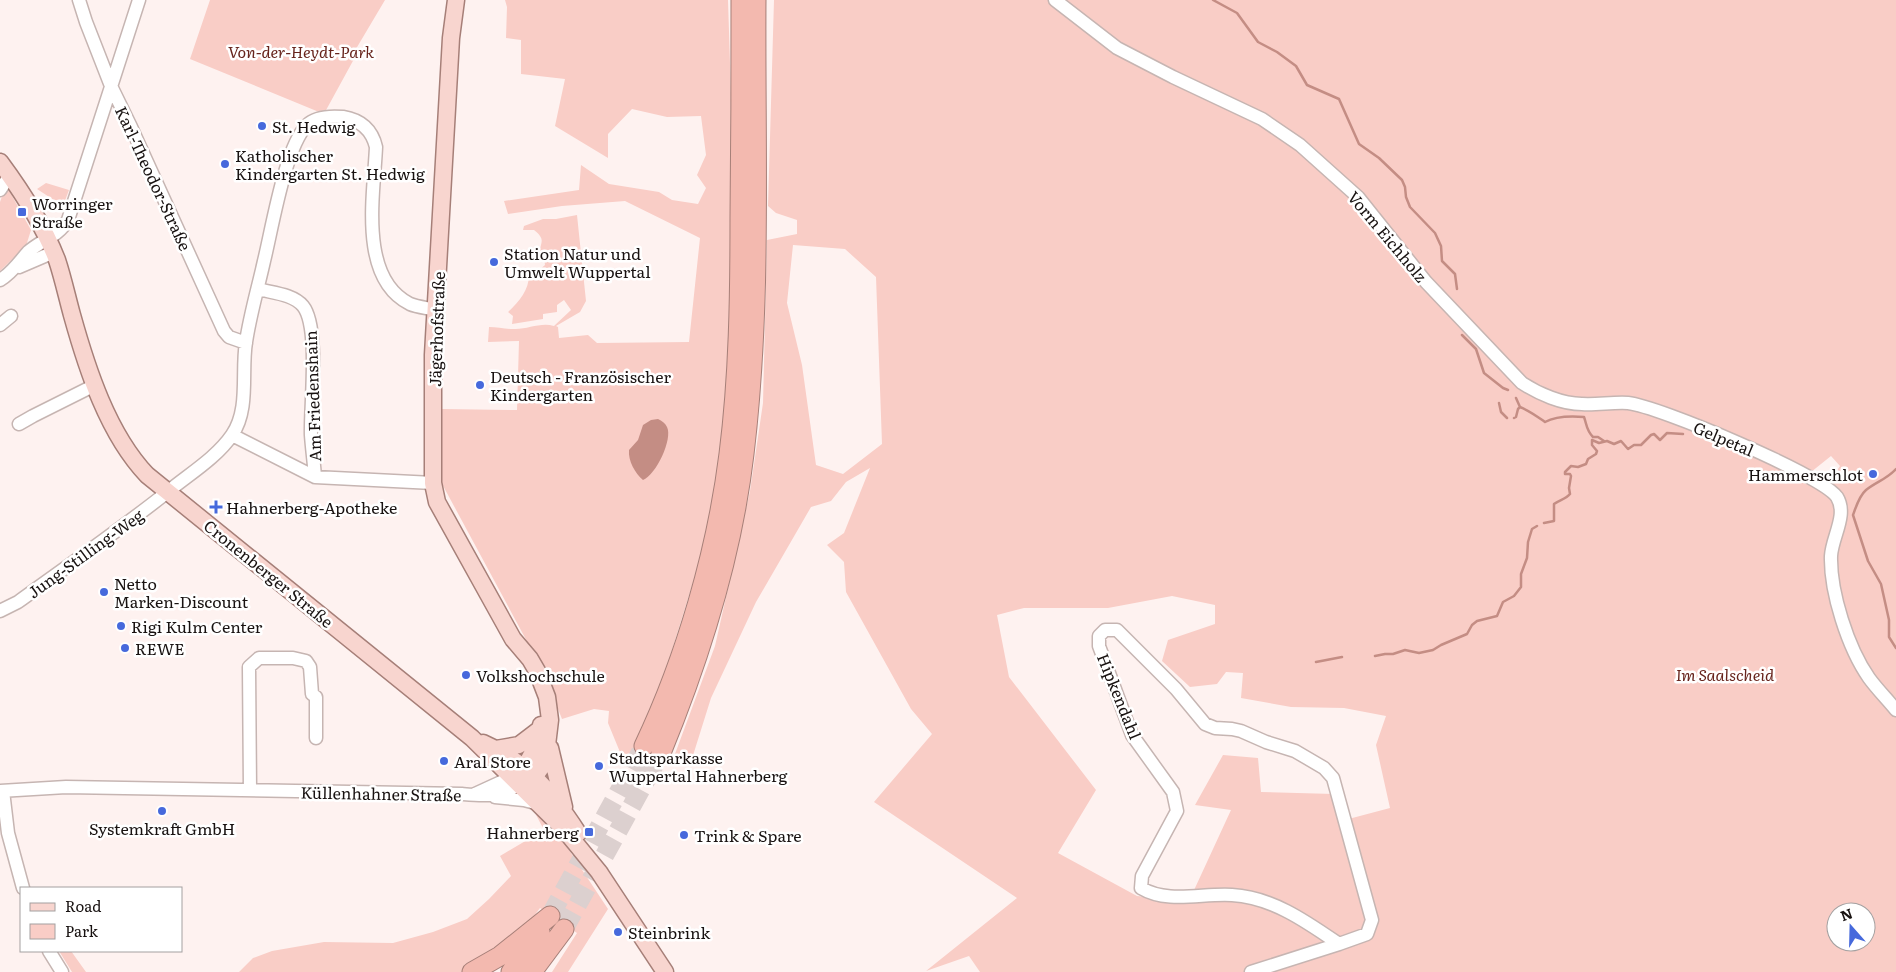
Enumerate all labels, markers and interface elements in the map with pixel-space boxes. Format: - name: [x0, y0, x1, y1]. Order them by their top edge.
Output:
- park label: Von-der-Heydt-Park: [228, 39, 374, 63]
- street label: Karl-Theodor-Straße: [110, 102, 198, 254]
- place label: St. Hedwig: [272, 114, 356, 138]
- marker: St. Hedwig: [256, 120, 268, 132]
- place label: Katholischer Kindergarten St. Hedwig: [235, 143, 425, 185]
- marker: Katholischer Kindergarten St. Hedwig: [219, 158, 231, 170]
- street label: Vorm Eichholz: [1343, 185, 1433, 287]
- place label: Worringer Straße: [32, 191, 113, 233]
- marker: Worringer Straße: [16, 206, 28, 218]
- place label: Station Natur und Umwelt Wuppertal: [504, 241, 651, 283]
- marker: Station Natur und Umwelt Wuppertal: [488, 256, 500, 268]
- street label: Jägerhofstraße: [422, 271, 450, 387]
- street label: Am Friedenshain: [298, 329, 326, 462]
- place label: Deutsch - Französischer Kindergarten: [490, 364, 671, 406]
- marker: Deutsch - Französischer Kindergarten: [474, 379, 486, 391]
- street label: Gelpetal: [1690, 415, 1758, 461]
- place label: Hammerschlot: [1748, 462, 1864, 486]
- marker: Hammerschlot: [1867, 468, 1879, 480]
- place label: Hahnerberg-Apotheke: [226, 495, 397, 519]
- marker: Hahnerberg-Apotheke: [210, 501, 222, 513]
- street label: Jung-Stilling-Weg: [22, 503, 148, 603]
- street label: Cronenberger Straße: [199, 513, 339, 633]
- place label: Netto Marken-Discount: [114, 571, 249, 613]
- marker: Netto Marken-Discount: [98, 586, 110, 598]
- place label: Rigi Kulm Center: [131, 614, 263, 638]
- marker: Rigi Kulm Center: [115, 620, 127, 632]
- place label: REWE: [135, 636, 184, 660]
- marker: REWE: [119, 642, 131, 654]
- street label: Hipkendahl: [1092, 649, 1148, 743]
- park label: Im Saalscheid: [1676, 662, 1775, 686]
- place label: Volkshochschule: [476, 663, 605, 687]
- marker: Volkshochschule: [460, 669, 472, 681]
- place label: Stadtsparkasse Wuppertal Hahnerberg: [609, 745, 788, 787]
- place label: Aral Store: [454, 749, 531, 773]
- marker: Aral Store: [438, 755, 450, 767]
- marker: Stadtsparkasse Wuppertal Hahnerberg: [593, 760, 605, 772]
- street label: Küllenhahner Straße: [300, 780, 462, 806]
- marker: Systemkraft GmbH: [156, 805, 168, 817]
- place label: Systemkraft GmbH: [89, 816, 235, 840]
- place label: Hahnerberg: [486, 820, 579, 844]
- place label: Trink & Spare: [694, 823, 802, 847]
- marker: Hahnerberg: [583, 826, 595, 838]
- marker: Trink & Spare: [678, 829, 690, 841]
- legend: [20, 887, 182, 952]
- text: Road: [65, 894, 101, 917]
- north arrow: [1826, 902, 1876, 952]
- text: N: [1837, 902, 1855, 925]
- text: Park: [65, 919, 99, 942]
- place label: Steinbrink: [628, 920, 711, 944]
- marker: Steinbrink: [612, 926, 624, 938]

